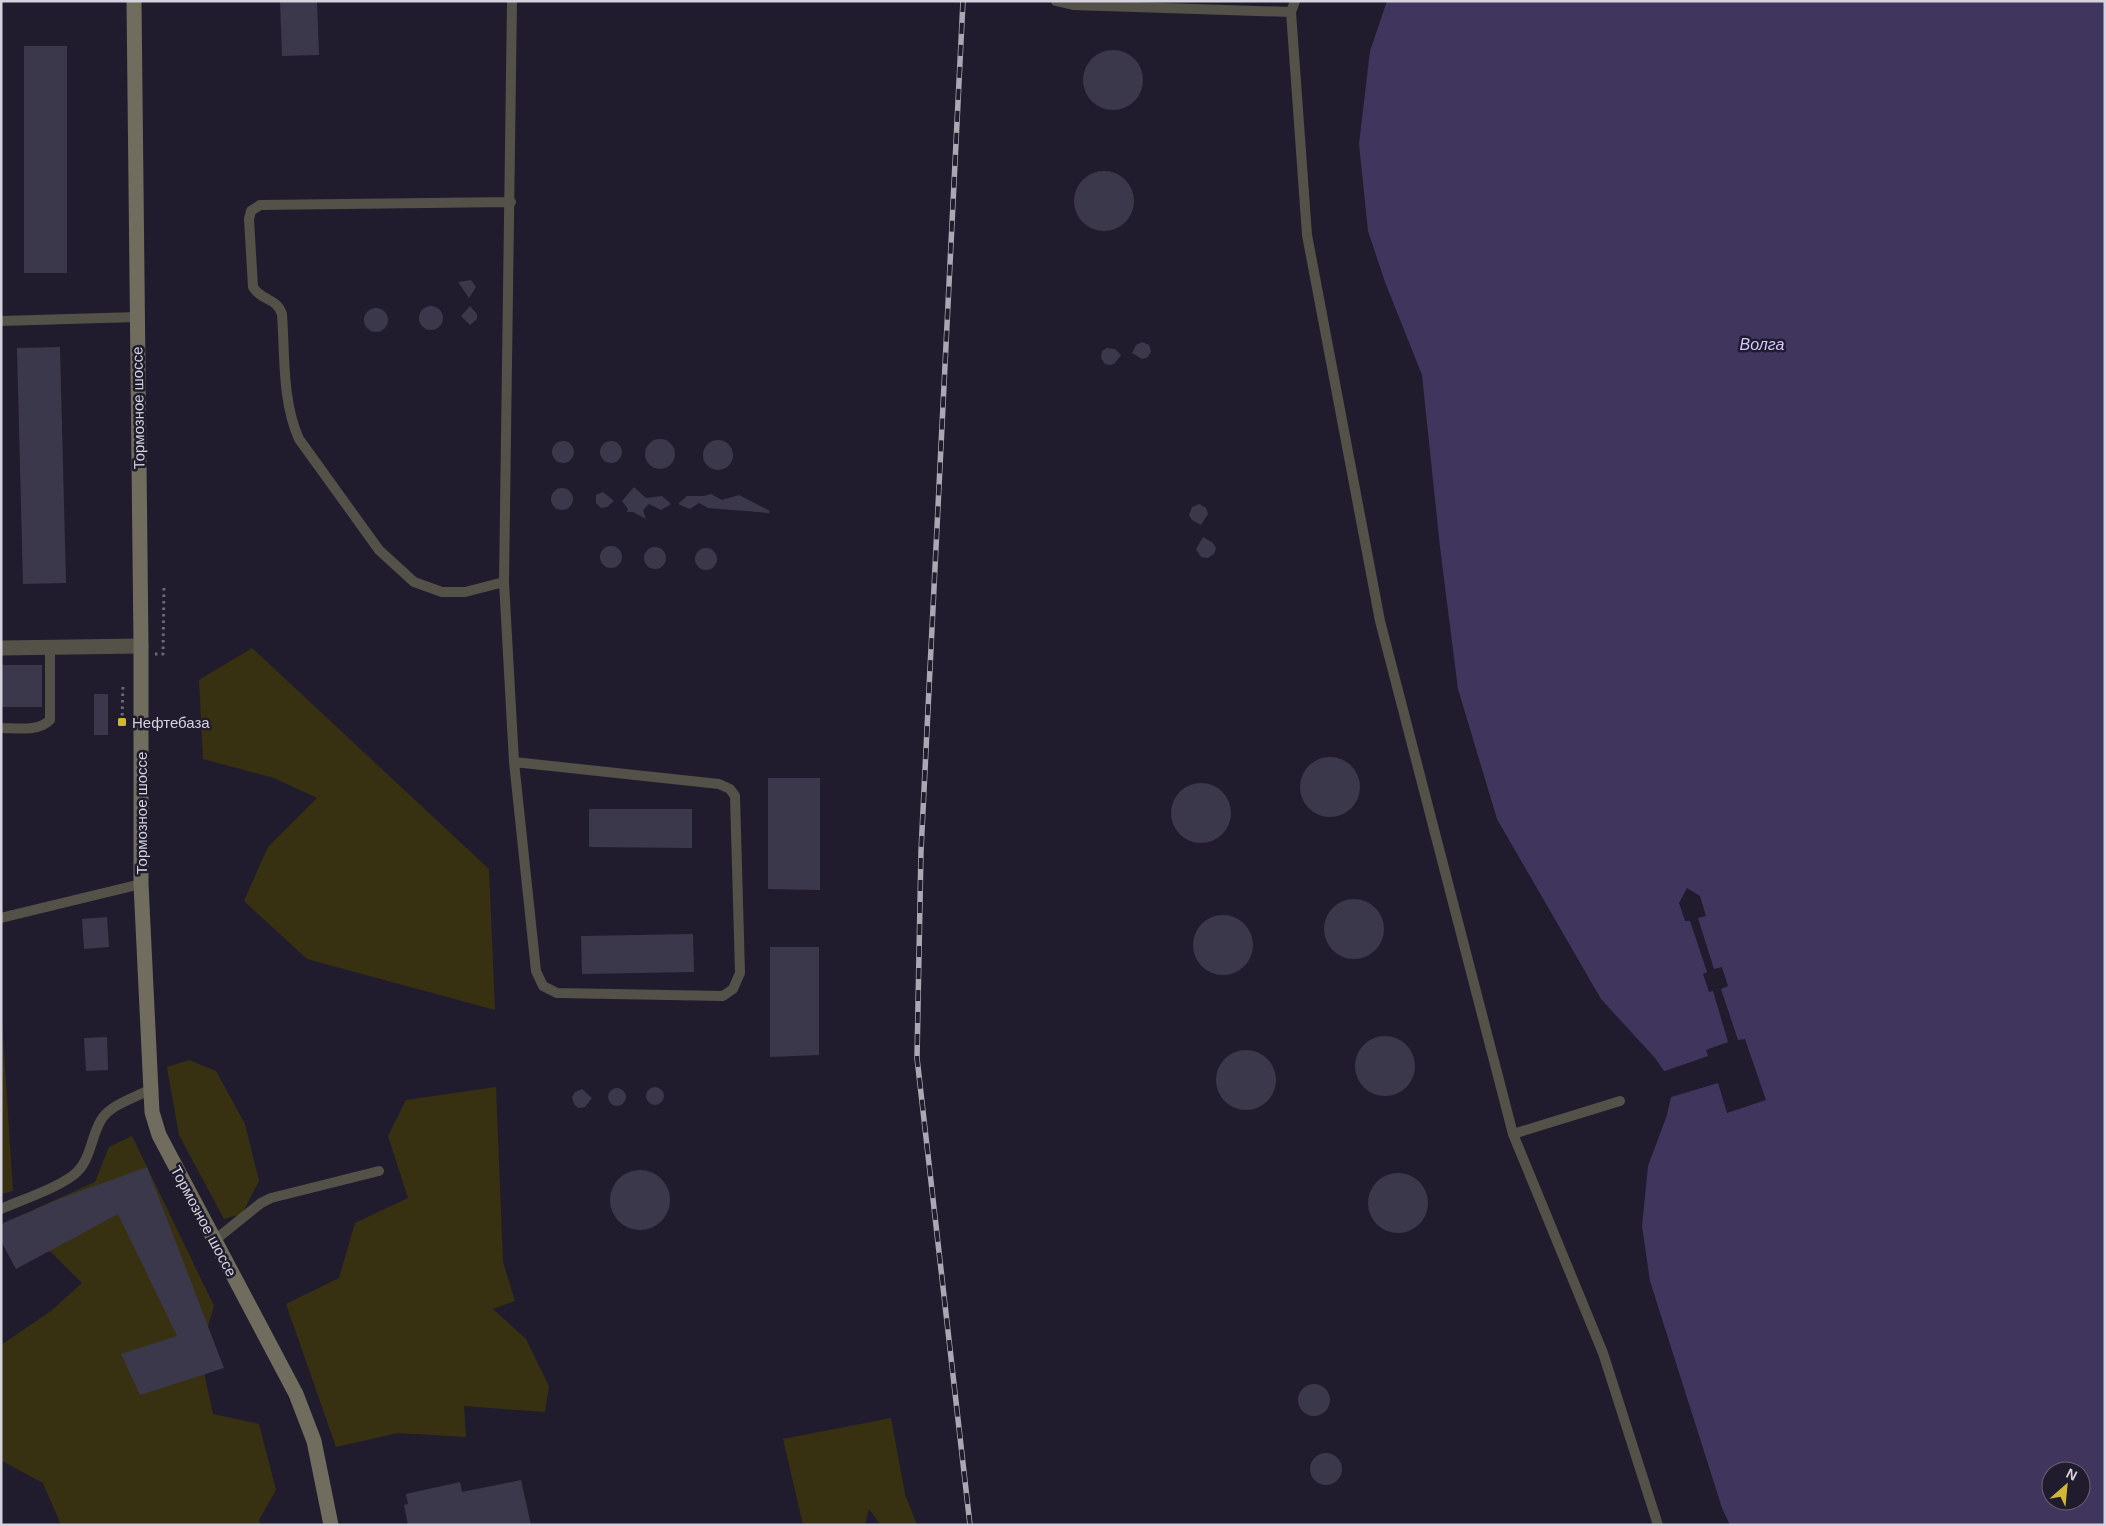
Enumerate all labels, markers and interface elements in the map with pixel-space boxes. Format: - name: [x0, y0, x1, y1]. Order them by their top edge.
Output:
- water label: Волга: [1740, 336, 1785, 353]
- street label: Тормозное шоссе: [128, 346, 148, 470]
- place label: Нефтебаза: [132, 714, 210, 731]
- marker: Нефтебаза: [116, 716, 128, 728]
- street label: Тормозное шоссе: [133, 752, 150, 874]
- street label: Тормозное шоссе: [168, 1163, 240, 1279]
- north arrow: [2041, 1461, 2091, 1511]
- text: N: [2064, 1465, 2080, 1484]

